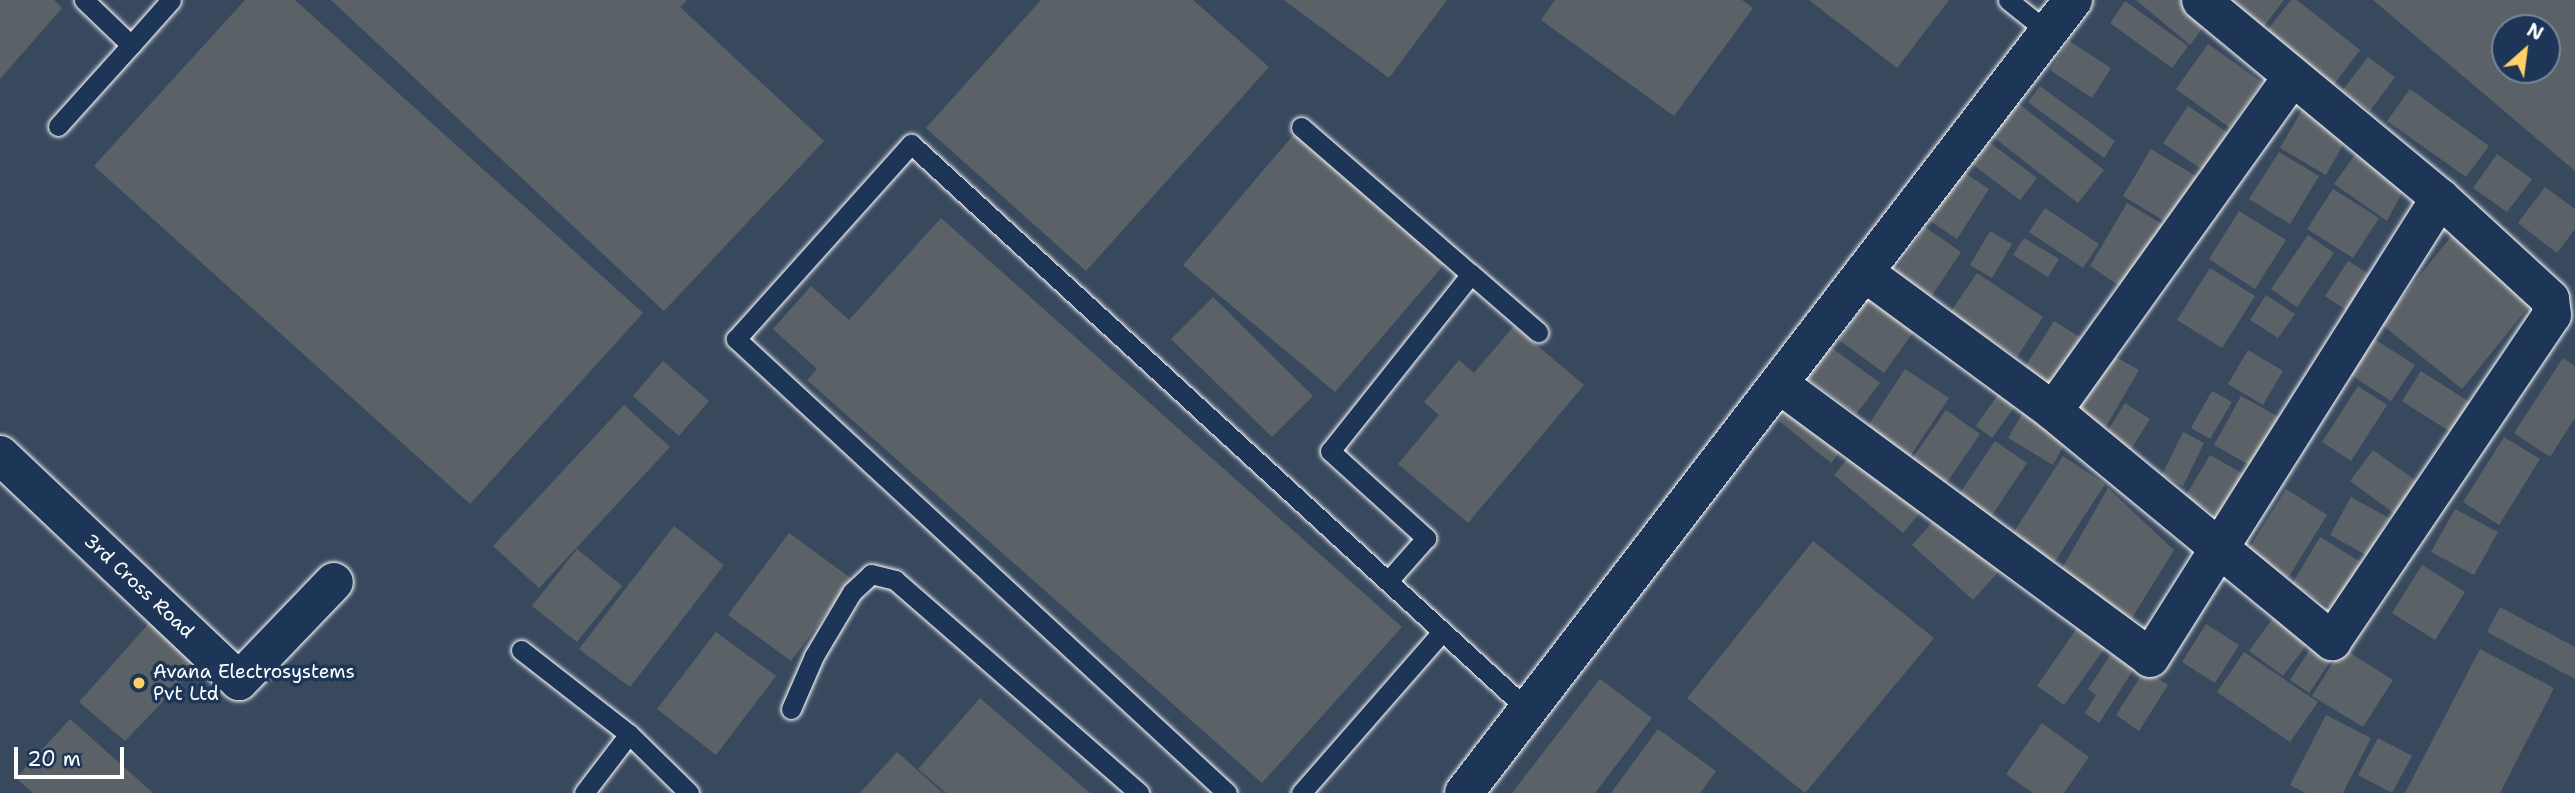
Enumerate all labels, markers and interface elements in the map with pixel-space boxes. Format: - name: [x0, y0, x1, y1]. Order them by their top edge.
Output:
- north arrow: [2491, 14, 2561, 84]
- text: N: [2523, 17, 2548, 46]
- street label: 3rd Cross Road: [79, 529, 199, 643]
- place label: Avana Electrosystems Pvt Ltd: [153, 661, 355, 705]
- marker: Avana Electrosystems Pvt Ltd: [131, 675, 147, 691]
- scale bar: [18, 734, 128, 778]
- text: 20 m: [27, 745, 81, 773]

